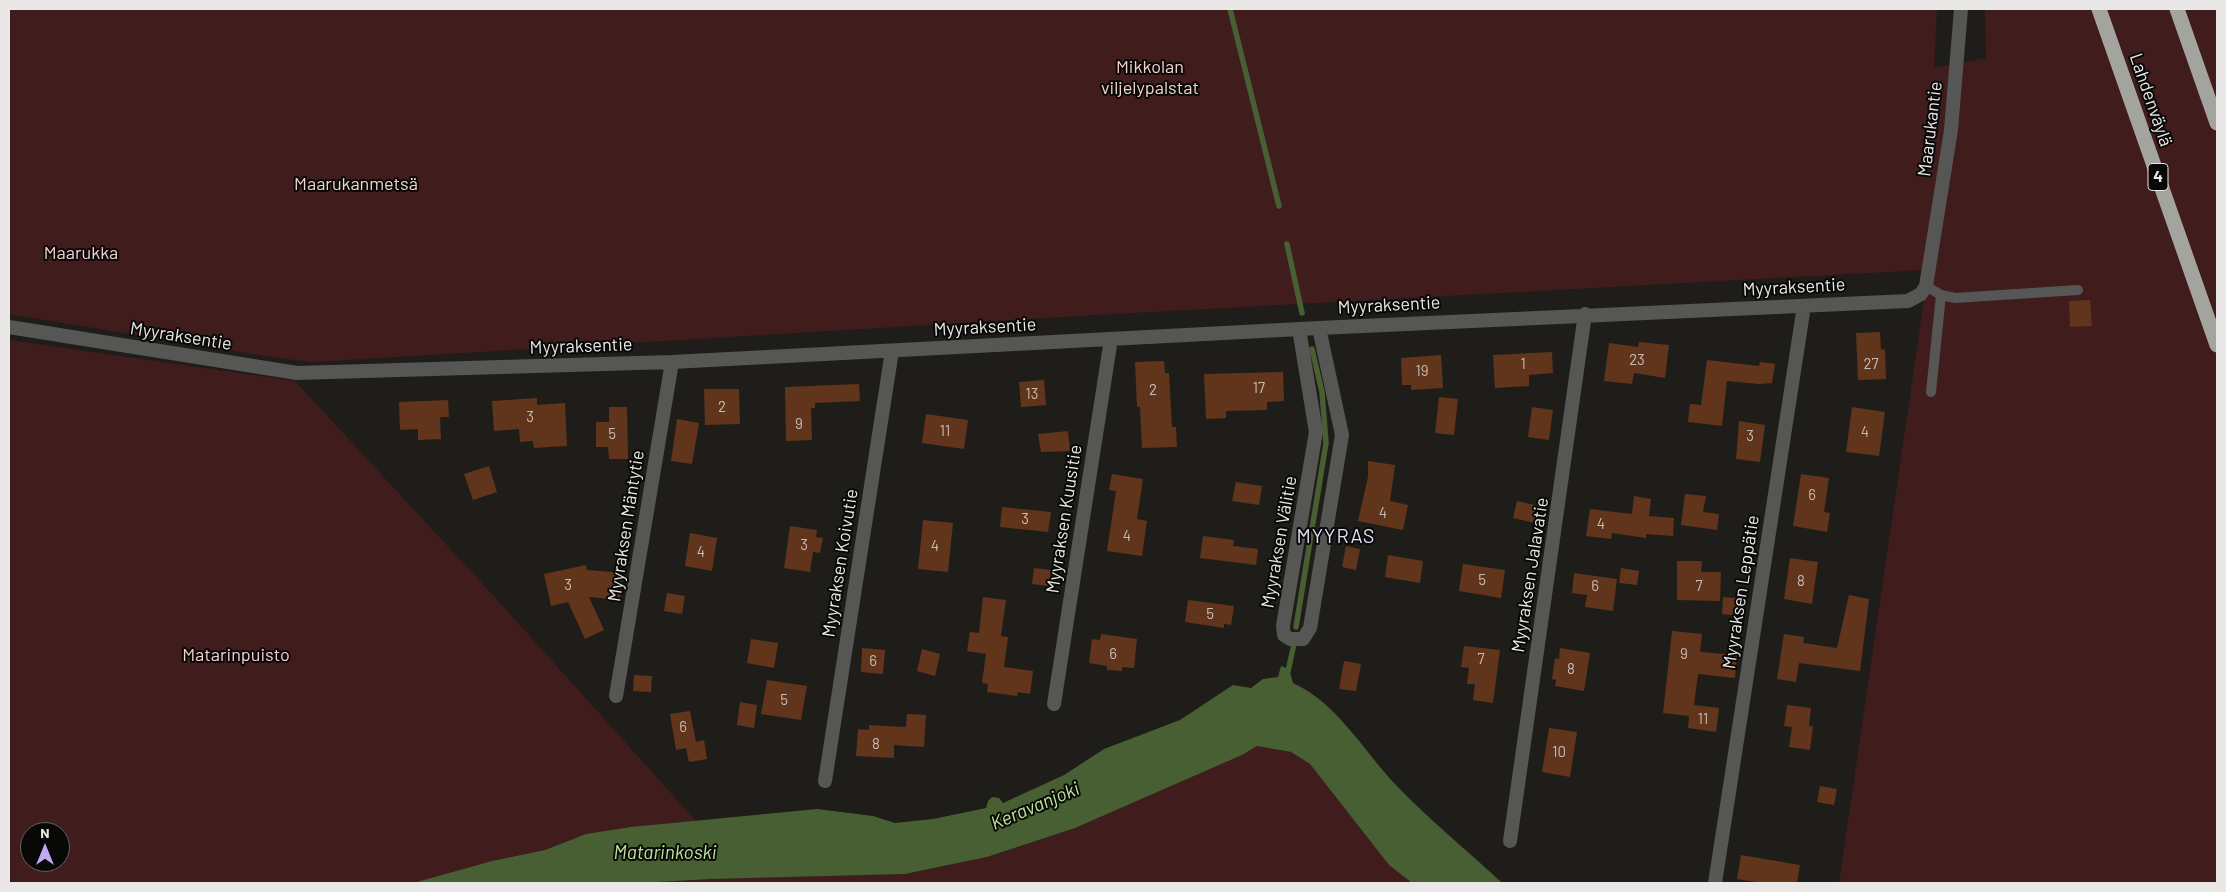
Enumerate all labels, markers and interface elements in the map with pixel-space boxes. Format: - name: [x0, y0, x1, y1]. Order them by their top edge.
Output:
- street label: Lahdenväylä: [2125, 51, 2177, 149]
- park label: Mikkolan viljelypalstat: [1101, 56, 1199, 98]
- street label: Maarukantie: [1913, 80, 1947, 178]
- road number: 4: [2148, 163, 2168, 190]
- park label: Maarukanmetsä: [294, 173, 418, 195]
- park label: Maarukka: [44, 242, 118, 264]
- street label: Myyraksentie: [1742, 274, 1846, 300]
- street label: Myyraksentie: [1337, 292, 1441, 318]
- street label: Myyraksentie: [933, 314, 1037, 340]
- street label: Myyraksentie: [129, 317, 233, 355]
- street label: Myyraksentie: [529, 333, 633, 359]
- house number: 23: [1629, 351, 1645, 369]
- house number: 1: [1520, 355, 1526, 373]
- house number: 27: [1863, 355, 1879, 373]
- house number: 19: [1415, 362, 1429, 380]
- house number: 17: [1253, 379, 1265, 397]
- house number: 2: [1149, 381, 1157, 399]
- house number: 13: [1026, 385, 1038, 403]
- house number: 2: [718, 398, 726, 416]
- house number: 3: [526, 408, 534, 426]
- house number: 9: [795, 415, 803, 433]
- house number: 11: [940, 422, 950, 440]
- house number: 4: [1861, 423, 1869, 441]
- house number: 5: [608, 425, 616, 443]
- house number: 3: [1746, 427, 1754, 445]
- street label: Myyraksen Kuusitie: [1042, 443, 1086, 595]
- street label: Myyraksen Mäntytie: [603, 449, 649, 603]
- street label: Myyraksen Välitie: [1257, 474, 1301, 610]
- house number: 6: [1808, 486, 1816, 504]
- street label: Myyraksen Koivutie: [818, 487, 862, 639]
- street label: Myyraksen Jalavatie: [1507, 496, 1553, 654]
- house number: 4: [1379, 504, 1387, 522]
- house number: 3: [1021, 510, 1029, 528]
- street label: Myyraksen Leppätie: [1718, 514, 1764, 670]
- house number: 4: [1597, 515, 1605, 533]
- district label: MYYRAS: [1296, 524, 1376, 548]
- house number: 4: [1123, 527, 1131, 545]
- house number: 3: [800, 536, 808, 554]
- house number: 4: [931, 537, 939, 555]
- house number: 4: [697, 543, 705, 561]
- house number: 5: [1478, 571, 1486, 589]
- house number: 8: [1797, 572, 1805, 590]
- house number: 3: [564, 576, 572, 594]
- house number: 6: [1591, 577, 1599, 595]
- house number: 7: [1695, 577, 1703, 595]
- house number: 5: [1206, 605, 1214, 623]
- park label: Matarinpuisto: [182, 644, 290, 666]
- house number: 6: [1109, 645, 1117, 663]
- house number: 9: [1680, 645, 1688, 663]
- house number: 7: [1477, 650, 1485, 668]
- house number: 6: [869, 652, 877, 670]
- house number: 8: [1567, 660, 1575, 678]
- house number: 5: [780, 691, 788, 709]
- house number: 11: [1698, 710, 1708, 728]
- house number: 6: [679, 718, 687, 736]
- house number: 8: [872, 735, 880, 753]
- house number: 10: [1552, 743, 1566, 761]
- water label: Keravanjoki: [987, 777, 1083, 835]
- north arrow: [20, 822, 70, 872]
- text: N: [40, 824, 50, 841]
- water label: Matarinkoski: [614, 842, 716, 864]

